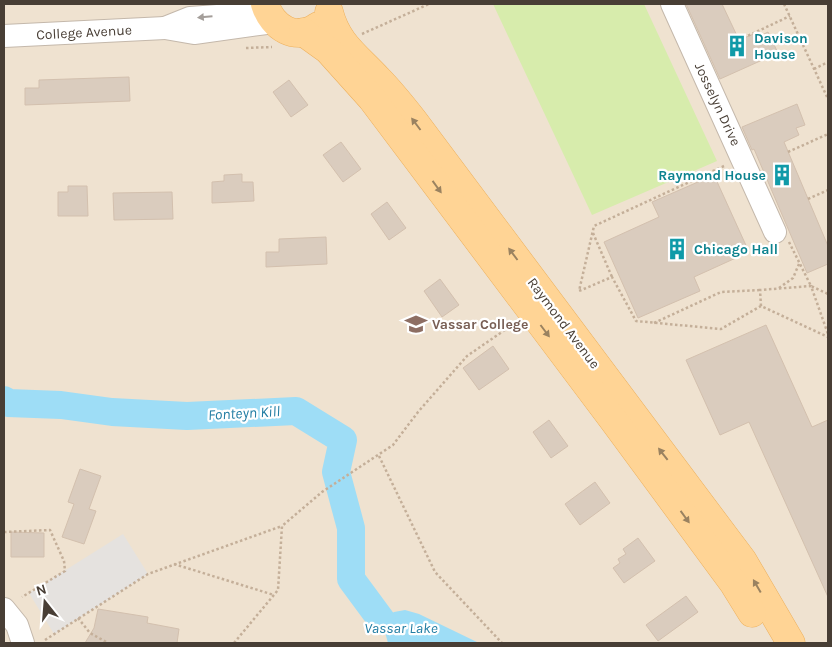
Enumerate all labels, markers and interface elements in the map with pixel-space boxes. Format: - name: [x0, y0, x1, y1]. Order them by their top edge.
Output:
- one-way arrow: [197, 13, 213, 21]
- street label: College Avenue: [36, 22, 132, 43]
- place label: Davison House: [754, 30, 808, 63]
- building icon: Davison House: [724, 33, 750, 59]
- street label: Josselyn Drive: [691, 60, 744, 149]
- one-way arrow: [411, 117, 421, 131]
- building icon: Raymond House: [769, 162, 795, 188]
- place label: Raymond House: [658, 167, 766, 184]
- one-way arrow: [432, 180, 443, 193]
- building icon: Chicago Hall: [664, 236, 690, 262]
- place label: Chicago Hall: [694, 241, 778, 258]
- one-way arrow: [507, 248, 518, 261]
- street label: Raymond Avenue: [524, 274, 603, 372]
- school or university icon: Vassar College: [403, 311, 429, 337]
- place label: Vassar College: [432, 316, 528, 333]
- one-way arrow: [540, 324, 550, 338]
- water label: Fonteyn Kill: [208, 402, 281, 424]
- one-way arrow: [658, 448, 669, 461]
- one-way arrow: [680, 510, 690, 524]
- north arrow: [20, 577, 70, 627]
- text: N: [34, 580, 49, 600]
- one-way arrow: [753, 580, 762, 593]
- water label: Vassar Lake: [364, 619, 438, 637]

